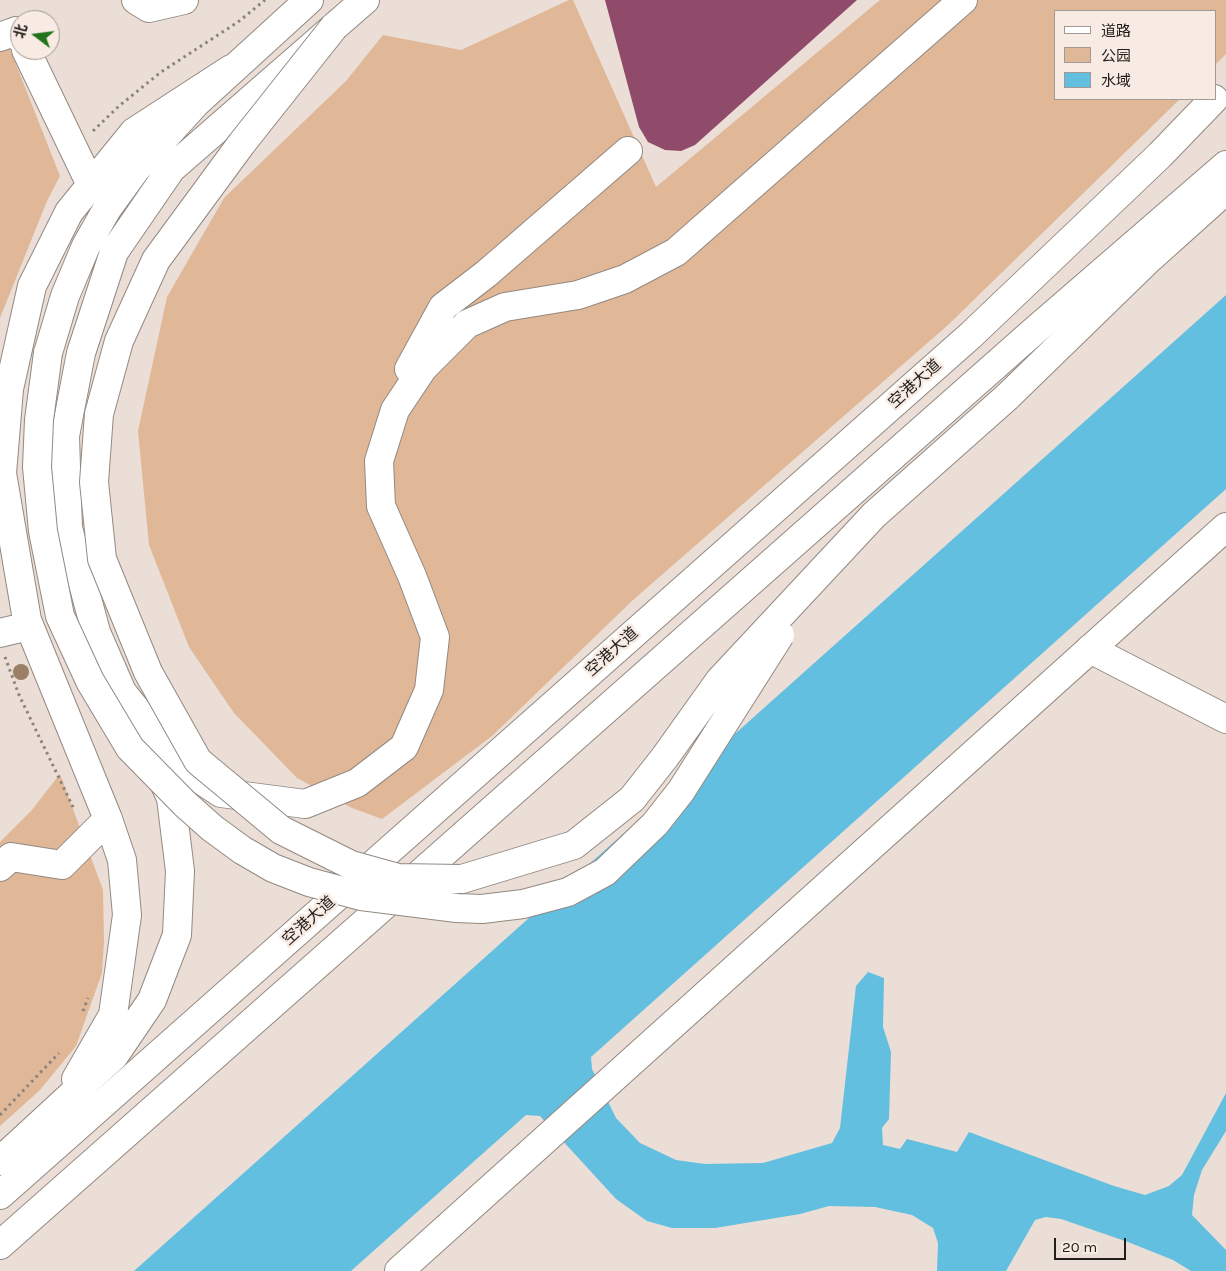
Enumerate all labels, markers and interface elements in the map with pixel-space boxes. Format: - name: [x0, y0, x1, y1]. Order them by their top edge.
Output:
- north arrow: [10, 10, 60, 60]
- legend: [1054, 10, 1216, 100]
- text: 北: [11, 22, 31, 40]
- text: 道路: [1101, 22, 1131, 40]
- text: 公园: [1101, 47, 1131, 65]
- text: 水域: [1101, 72, 1131, 90]
- street label: 空港大道: [885, 355, 945, 413]
- street label: 空港大道: [582, 623, 642, 681]
- street label: 空港大道: [279, 892, 339, 950]
- scale bar: [1056, 1228, 1128, 1260]
- text: 20 m: [1062, 1238, 1097, 1256]

